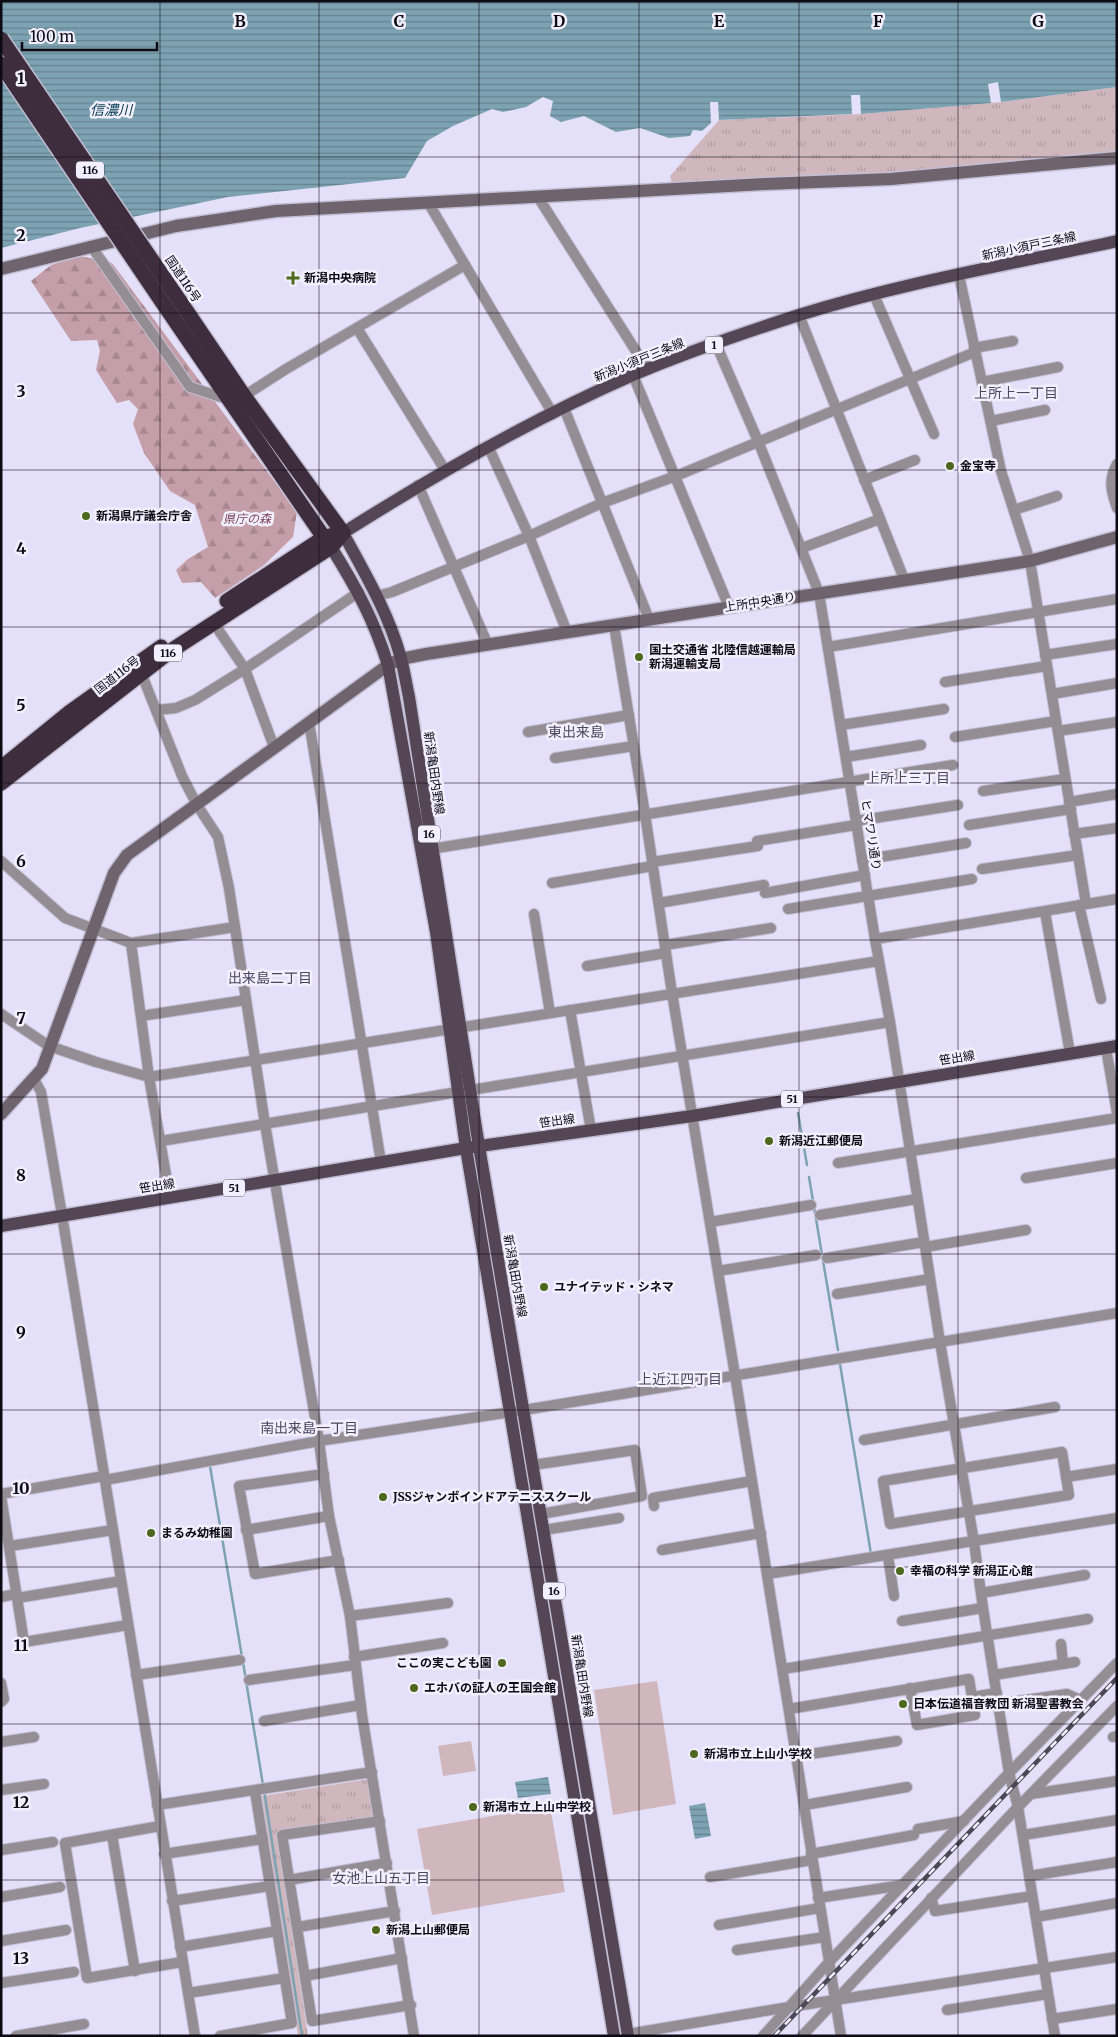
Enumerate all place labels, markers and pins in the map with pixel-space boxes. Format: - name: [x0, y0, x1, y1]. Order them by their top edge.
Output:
- place label: 新潟中央病院: [304, 270, 376, 285]
- marker: 新潟中央病院: [286, 271, 300, 285]
- place label: 金宝寺: [960, 458, 996, 473]
- marker: 金宝寺: [944, 460, 956, 472]
- place label: 新潟県庁議会庁舎: [96, 508, 192, 523]
- marker: 新潟県庁議会庁舎: [80, 510, 92, 522]
- place label: 国土交通省 北陸信越運輸局 新潟運輸支局: [649, 642, 796, 671]
- marker: 国土交通省 北陸信越運輸局 新潟運輸支局: [633, 651, 645, 663]
- place label: 新潟近江郵便局: [779, 1133, 863, 1148]
- marker: 新潟近江郵便局: [763, 1135, 775, 1147]
- place label: ユナイテッド・シネマ: [554, 1279, 674, 1294]
- marker: ユナイテッド・シネマ: [538, 1281, 550, 1293]
- place label: JSSジャンボインドアテニススクール: [392, 1489, 591, 1504]
- marker: JSSジャンボインドアテニススクール: [377, 1491, 389, 1503]
- place label: まるみ幼稚園: [161, 1525, 233, 1540]
- marker: まるみ幼稚園: [145, 1527, 157, 1539]
- place label: 幸福の科学 新潟正心館: [910, 1563, 1033, 1578]
- marker: 幸福の科学 新潟正心館: [894, 1565, 906, 1577]
- place label: ここの実こども園: [396, 1655, 492, 1670]
- marker: ここの実こども園: [496, 1657, 508, 1669]
- place label: エホバの証人の王国会館: [424, 1680, 556, 1695]
- marker: エホバの証人の王国会館: [408, 1682, 420, 1694]
- place label: 日本伝道福音教団 新潟聖書教会: [913, 1696, 1084, 1711]
- marker: 日本伝道福音教団 新潟聖書教会: [897, 1698, 909, 1710]
- place label: 新潟市立上山小学校: [704, 1746, 812, 1761]
- marker: 新潟市立上山小学校: [688, 1748, 700, 1760]
- place label: 新潟市立上山中学校: [483, 1799, 591, 1814]
- marker: 新潟市立上山中学校: [467, 1801, 479, 1813]
- place label: 新潟上山郵便局: [386, 1922, 470, 1937]
- marker: 新潟上山郵便局: [370, 1924, 382, 1936]

